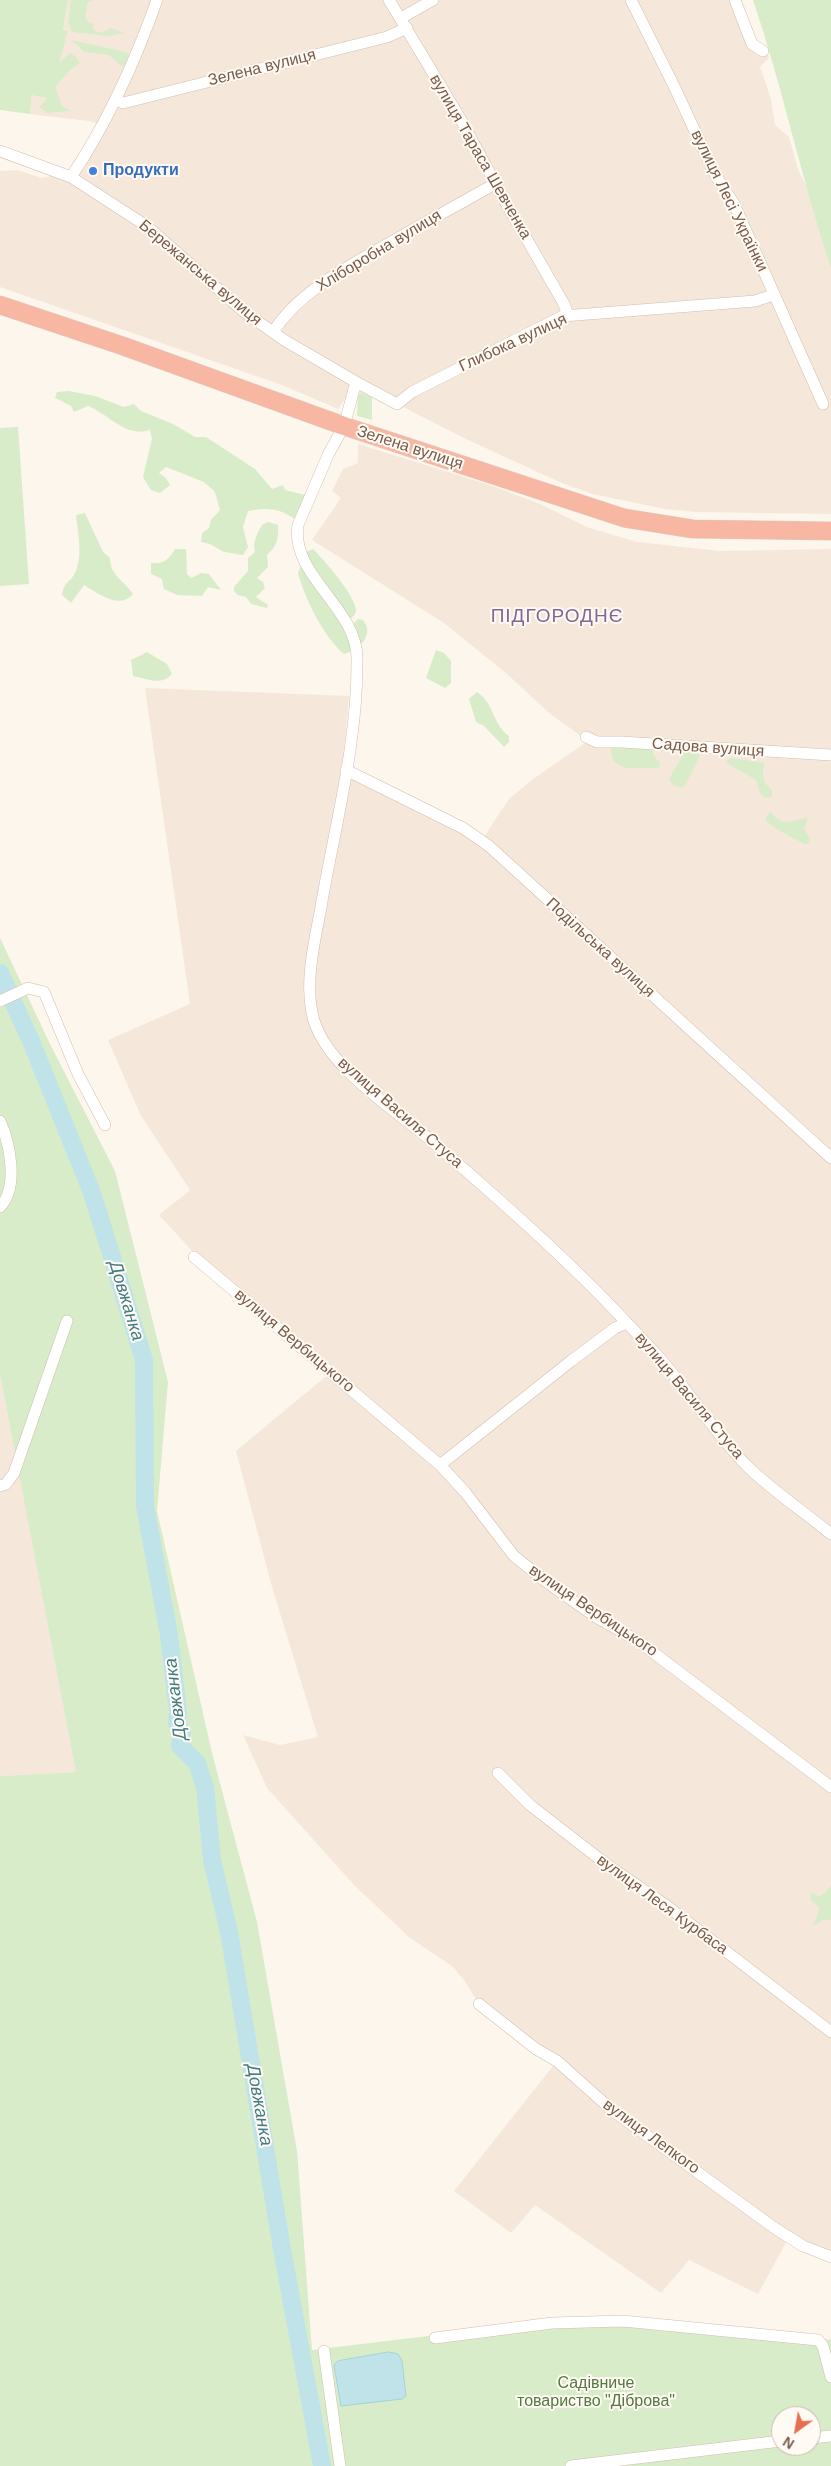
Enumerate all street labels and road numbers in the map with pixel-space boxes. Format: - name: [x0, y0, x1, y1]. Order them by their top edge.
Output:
- street label: Зелена вулиця: [206, 45, 318, 91]
- street label: вулиця Тараса Шевченка: [425, 71, 535, 243]
- street label: вулиця Лесі Українки: [686, 127, 772, 275]
- street label: Хліборобна вулиця: [313, 206, 445, 296]
- street label: Бережанська вулиця: [135, 216, 265, 330]
- street label: Глибока вулиця: [456, 310, 570, 376]
- street label: Зелена вулиця: [355, 422, 465, 474]
- street label: Садова вулиця: [651, 735, 765, 761]
- street label: Подільська вулиця: [542, 894, 658, 1002]
- street label: вулиця Василя Стуса: [334, 1054, 466, 1172]
- street label: вулиця Вербицького: [230, 1285, 358, 1397]
- street label: вулиця Василя Стуса: [631, 1329, 747, 1463]
- street label: вулиця Вербицького: [525, 1561, 661, 1661]
- street label: вулиця Леся Курбаса: [593, 1851, 731, 1959]
- street label: вулиця Лепкого: [599, 2095, 703, 2179]

